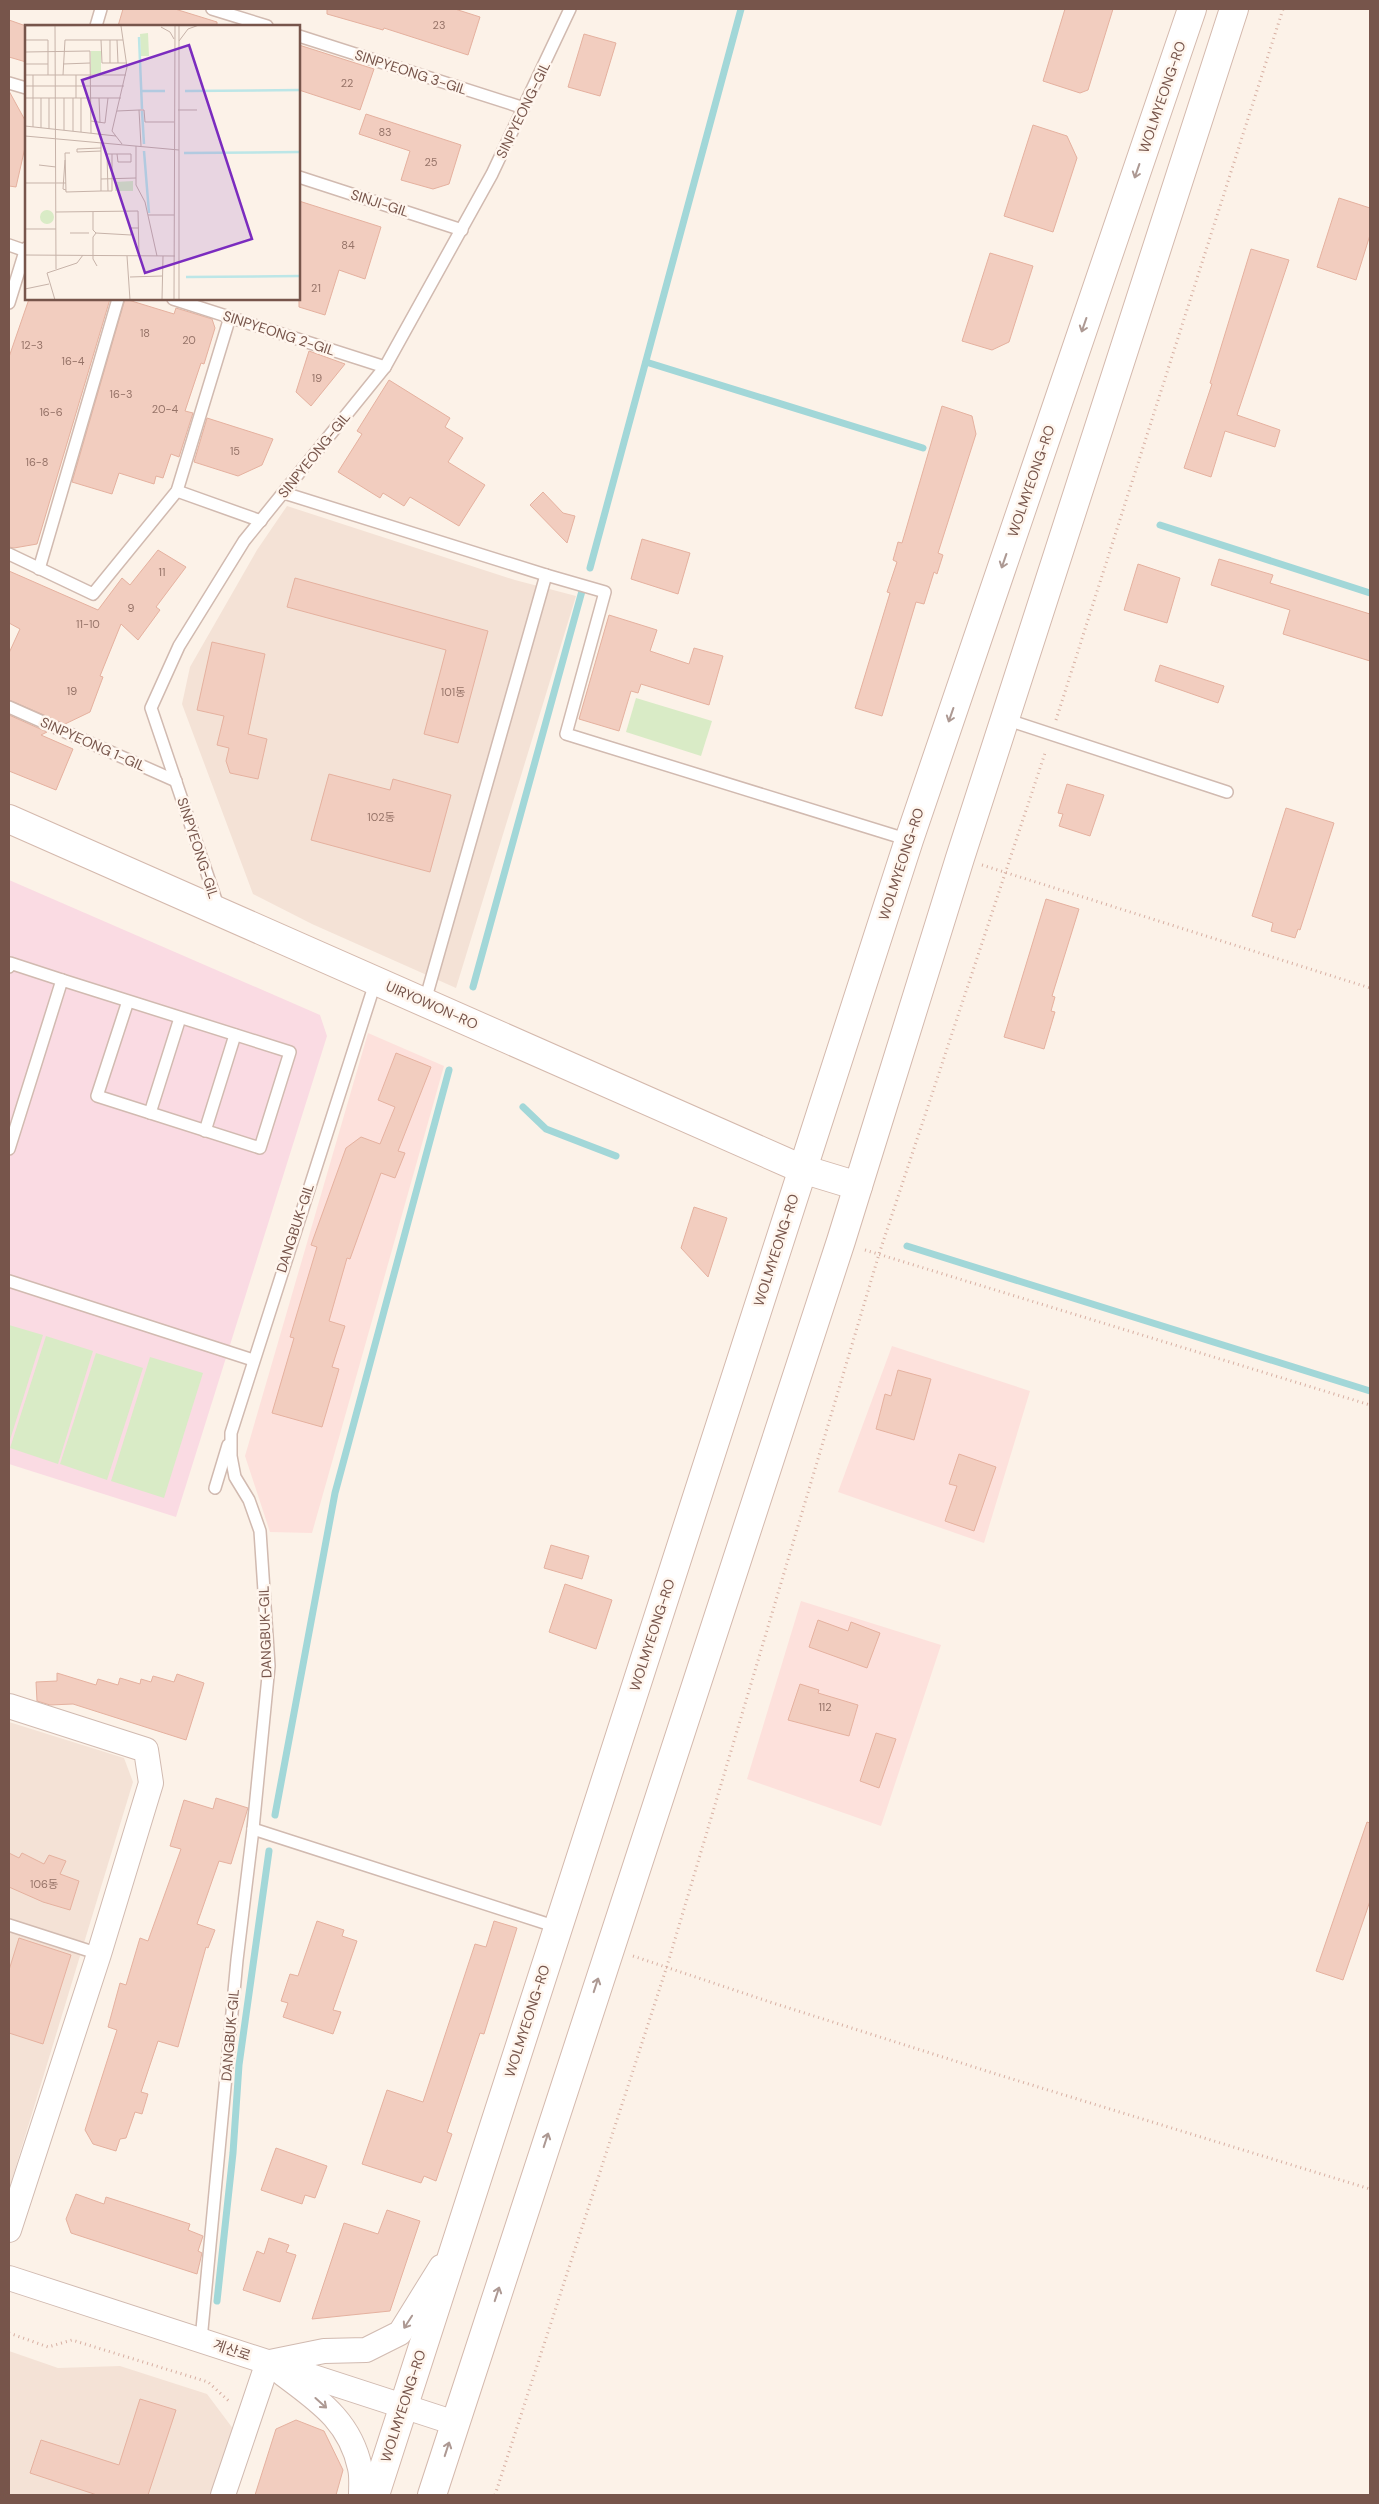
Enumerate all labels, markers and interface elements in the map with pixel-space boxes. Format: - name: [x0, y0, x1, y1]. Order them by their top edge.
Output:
- house number: 23: [433, 18, 445, 32]
- inset map: [25, 25, 300, 300]
- street label: WOLMYEONG-RO: [1134, 39, 1190, 155]
- street label: SINPYEONG 3-GIL: [353, 45, 469, 99]
- street label: SINPYEONG-GIL: [492, 59, 554, 161]
- house number: 22: [341, 76, 353, 90]
- house number: 83: [378, 125, 392, 139]
- house number: 25: [424, 155, 438, 169]
- one-way arrow: [1132, 163, 1141, 178]
- street label: SINJI-GIL: [349, 185, 411, 221]
- house number: 84: [341, 238, 355, 252]
- house number: 21: [311, 281, 321, 295]
- street label: SINPYEONG 2-GIL: [221, 306, 337, 360]
- one-way arrow: [1079, 316, 1089, 332]
- house number: 18: [140, 326, 150, 340]
- house number: 20: [182, 333, 196, 347]
- house number: 12-3: [21, 338, 43, 352]
- house number: 16-4: [62, 354, 85, 368]
- house number: 19: [312, 371, 322, 385]
- house number: 16-3: [110, 387, 132, 401]
- house number: 20-4: [152, 402, 179, 416]
- house number: 16-6: [39, 405, 63, 419]
- street label: SINPYEONG-GIL: [274, 409, 354, 501]
- street label: WOLMYEONG-RO: [1003, 423, 1059, 539]
- house number: 15: [230, 444, 240, 458]
- house number: 16-8: [26, 455, 48, 469]
- one-way arrow: [999, 553, 1008, 569]
- house number: 11: [159, 565, 165, 579]
- house number: 9: [128, 601, 135, 615]
- house number: 11-10: [76, 617, 100, 631]
- house number: 19: [67, 684, 77, 698]
- house number: 101동: [441, 685, 465, 699]
- one-way arrow: [946, 707, 955, 722]
- street label: SINPYEONG 1-GIL: [38, 713, 148, 775]
- street label: SINPYEONG-GIL: [173, 795, 223, 901]
- street label: WOLMYEONG-RO: [874, 805, 928, 922]
- house number: 102동: [367, 810, 395, 824]
- street label: UIRYOWON-RO: [383, 977, 481, 1033]
- street label: DANGBUK-GIL: [272, 1181, 318, 1275]
- street label: WOLMYEONG-RO: [749, 1191, 803, 1308]
- street label: WOLMYEONG-RO: [625, 1576, 679, 1693]
- street label: DANGBUK-GIL: [254, 1586, 276, 1678]
- house number: 112: [818, 1700, 832, 1714]
- house number: 106동: [30, 1877, 58, 1891]
- street label: WOLMYEONG-RO: [500, 1962, 554, 2079]
- one-way arrow: [592, 1977, 602, 1993]
- street label: DANGBUK-GIL: [217, 1988, 243, 2082]
- one-way arrow: [542, 2132, 552, 2148]
- one-way arrow: [492, 2286, 502, 2302]
- one-way arrow: [402, 2315, 413, 2329]
- street label: 계산로: [211, 2335, 253, 2365]
- street label: WOLMYEONG-RO: [376, 2347, 430, 2464]
- one-way arrow: [314, 2397, 327, 2408]
- one-way arrow: [442, 2441, 452, 2457]

